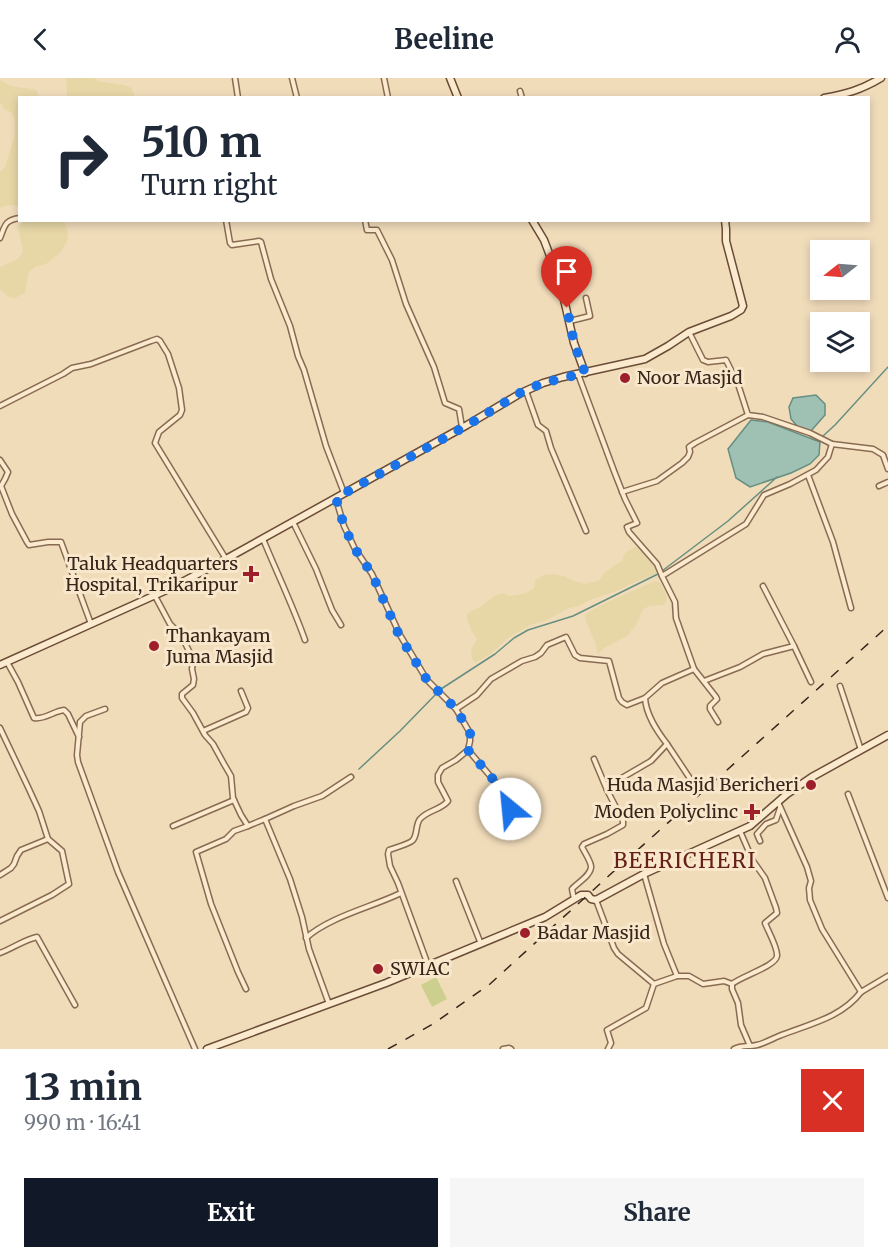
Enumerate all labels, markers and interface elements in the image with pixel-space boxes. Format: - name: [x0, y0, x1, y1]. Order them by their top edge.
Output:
- text: Beeline: [394, 22, 494, 56]
- icon: back: [24, 23, 57, 56]
- icon: person: [831, 23, 864, 56]
- text: 510 m: [141, 116, 261, 168]
- icon: right: [42, 120, 120, 198]
- text: Turn right: [141, 168, 278, 202]
- north arrow: [810, 240, 870, 300]
- map controls: [810, 240, 870, 372]
- pin: [541, 246, 592, 308]
- icon: arrive: [550, 255, 583, 288]
- button: layers: [810, 312, 870, 372]
- place label: Noor Masjid: [637, 366, 743, 389]
- marker: Noor Masjid: [618, 371, 632, 385]
- place label: Taluk Headquarters Hospital, Trikaripur: [65, 552, 238, 596]
- marker: Taluk Headquarters Hospital, Trikaripur: [242, 565, 260, 583]
- place label: Thankayam Juma Masjid: [165, 624, 273, 668]
- marker: Thankayam Juma Masjid: [147, 639, 161, 653]
- place label: Huda Masjid Bericheri: [607, 773, 799, 796]
- position arrow: [478, 777, 542, 841]
- marker: Huda Masjid Bericheri: [804, 778, 818, 792]
- place label: Moden Polyclinc: [594, 800, 738, 823]
- marker: Moden Polyclinc: [743, 803, 761, 821]
- district label: BEERICHERI: [613, 847, 757, 874]
- place label: Badar Masjid: [537, 921, 650, 944]
- marker: Badar Masjid: [518, 926, 532, 940]
- place label: SWIAC: [390, 957, 450, 980]
- marker: SWIAC: [371, 962, 385, 976]
- text: 13 min: [24, 1065, 142, 1110]
- button: close: [801, 1069, 864, 1132]
- text: 990 m · 16:41: [24, 1110, 141, 1135]
- button: Exit: [24, 1178, 438, 1247]
- button: Share: [450, 1178, 864, 1247]

